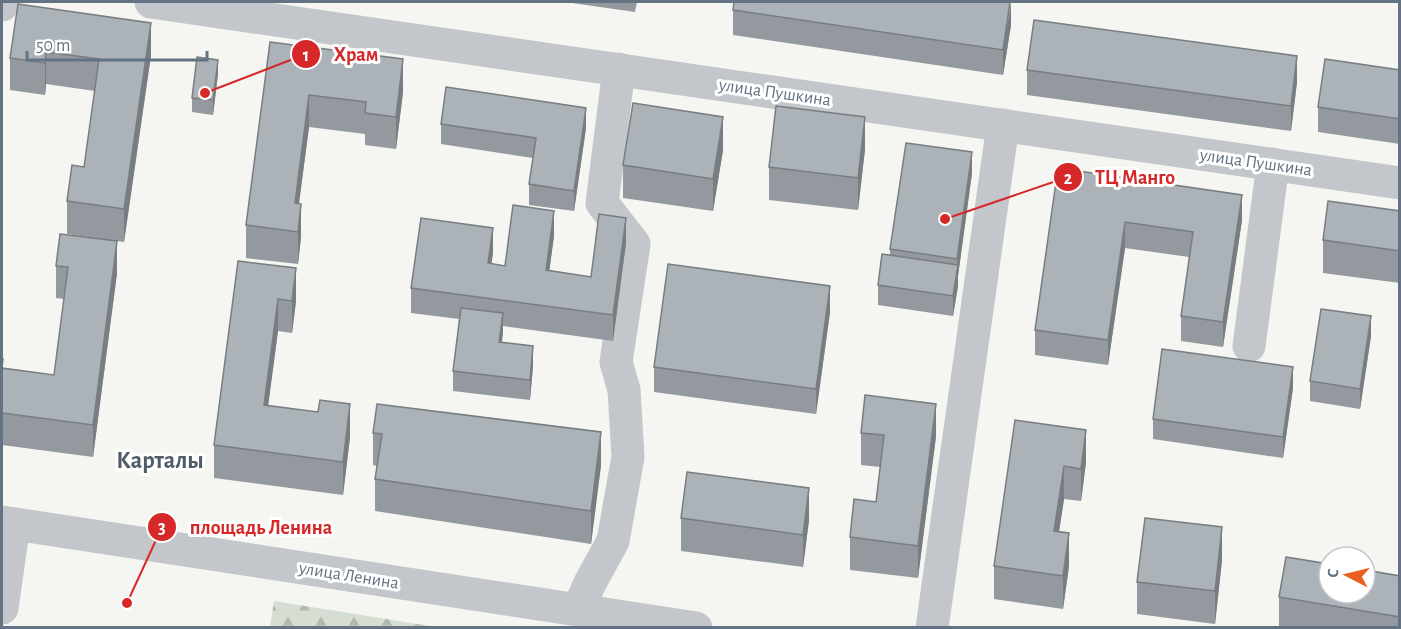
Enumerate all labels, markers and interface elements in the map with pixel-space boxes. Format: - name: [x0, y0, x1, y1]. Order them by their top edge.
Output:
- scale bar: [27, 24, 207, 62]
- callout: Храм: [291, 35, 390, 73]
- text: 50 m: [36, 37, 70, 55]
- text: Храм: [334, 45, 378, 65]
- text: 1: [303, 47, 309, 65]
- street label: улица Пушкина: [717, 76, 832, 110]
- street label: улица Пушкина: [1198, 146, 1313, 180]
- callout: ТЦ Манго: [1053, 158, 1187, 196]
- text: ТЦ Манго: [1095, 168, 1175, 188]
- text: 2: [1064, 170, 1073, 188]
- district label: Карталы: [116, 449, 204, 473]
- callout: площадь Ленина: [147, 508, 344, 546]
- text: площадь Ленина: [190, 518, 333, 538]
- text: 3: [158, 519, 166, 537]
- north arrow: [1317, 545, 1377, 605]
- street label: улица Ленина: [297, 559, 400, 593]
- text: С: [1325, 568, 1342, 579]

